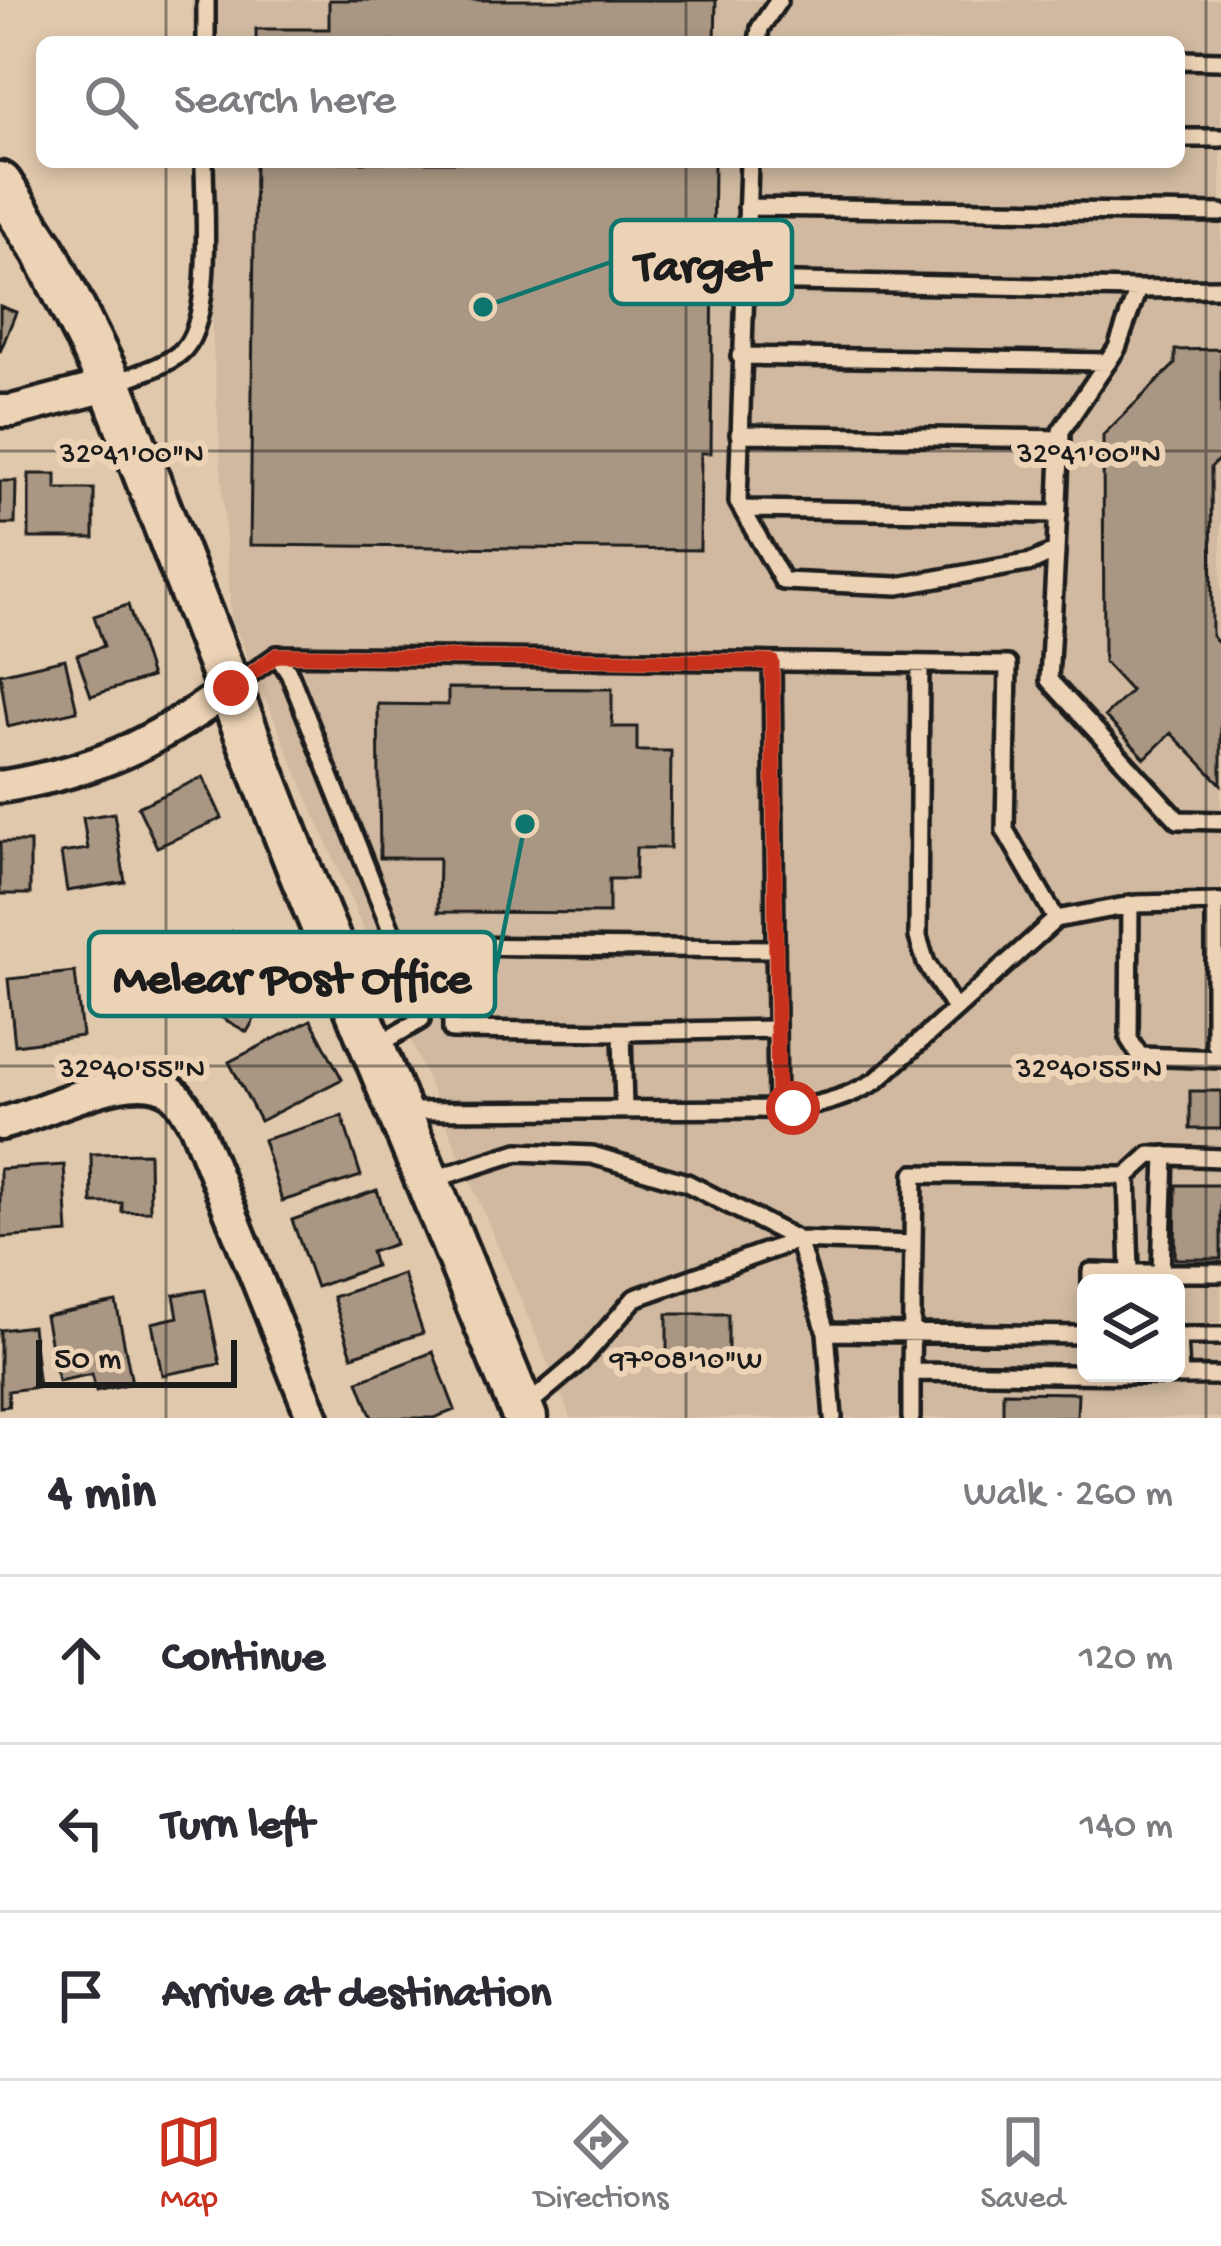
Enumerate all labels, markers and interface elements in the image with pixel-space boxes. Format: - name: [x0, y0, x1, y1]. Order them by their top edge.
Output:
- search box: [36, 36, 1185, 168]
- icon: search: [78, 69, 144, 135]
- text: Search here: [174, 76, 396, 129]
- callout: Target: [611, 220, 792, 304]
- text: Target: [632, 242, 773, 299]
- text: 32°41'00"N: [59, 439, 204, 474]
- text: 32°41'00"N: [1016, 439, 1161, 474]
- route end: [204, 661, 258, 715]
- callout: Melear Post Office: [89, 932, 495, 1016]
- text: Melear Post Office: [113, 954, 472, 1011]
- text: 32°40'55"N: [58, 1054, 205, 1089]
- text: 32°40'55"N: [1015, 1054, 1162, 1089]
- route start: [766, 1081, 820, 1135]
- map controls: [1077, 1274, 1185, 1382]
- button: layers: [1077, 1274, 1185, 1382]
- scale bar: [36, 1334, 237, 1387]
- text: 50 m: [54, 1342, 121, 1380]
- text: 97°08'10"W: [609, 1345, 762, 1380]
- text: 4 min: [48, 1466, 156, 1526]
- text: Walk · 260 m: [964, 1473, 1173, 1519]
- icon: ahead: [48, 1627, 114, 1693]
- text: Continue: [162, 1633, 325, 1686]
- text: 120 m: [1079, 1637, 1173, 1683]
- icon: left: [48, 1795, 114, 1861]
- text: Turn left: [162, 1801, 314, 1854]
- text: 140 m: [1080, 1805, 1173, 1851]
- icon: arrive: [48, 1963, 114, 2029]
- text: Arrive at destination: [162, 1969, 551, 2022]
- tab: Map: [156, 2109, 222, 2219]
- tab: Directions: [534, 2109, 668, 2219]
- tab: Saved: [980, 2109, 1065, 2219]

